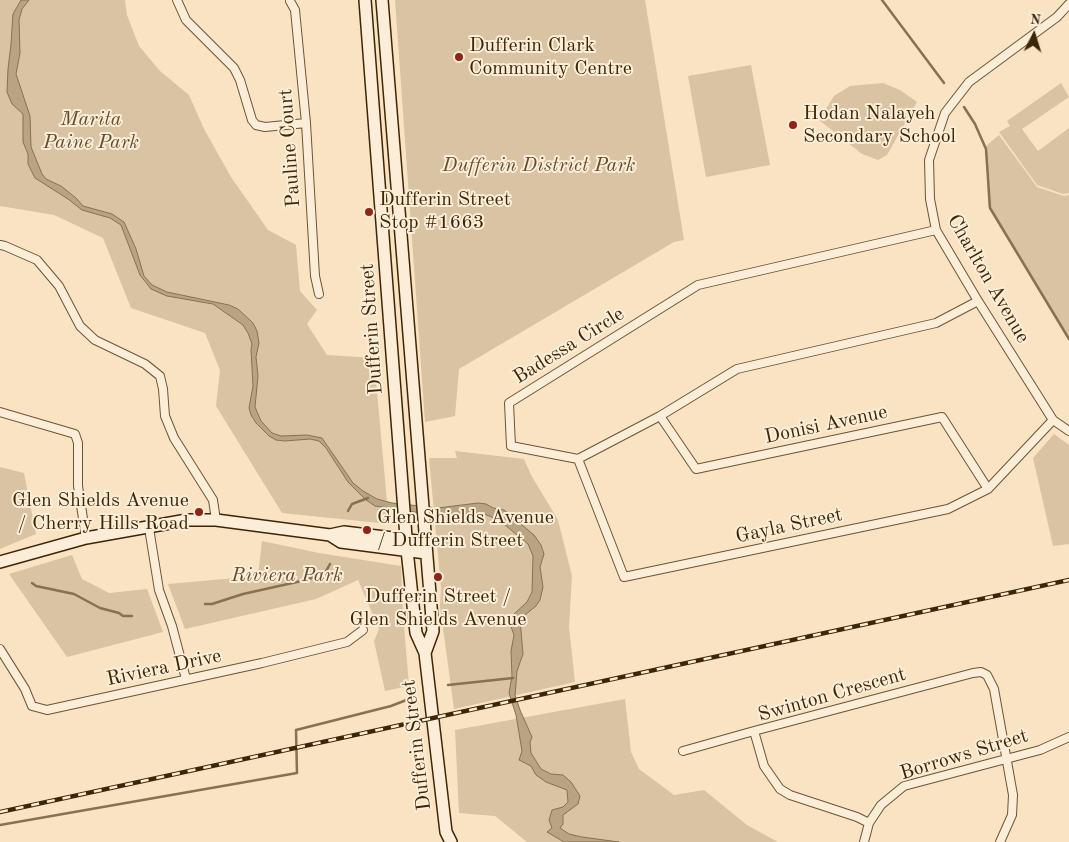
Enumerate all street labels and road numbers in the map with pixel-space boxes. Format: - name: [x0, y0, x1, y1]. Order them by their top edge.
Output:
- street label: Pauline Court: [274, 88, 306, 208]
- street label: Charlton Avenue: [941, 210, 1035, 348]
- street label: Dufferin Street: [355, 262, 389, 396]
- street label: Badessa Circle: [509, 302, 629, 390]
- street label: Donisi Avenue: [762, 400, 890, 450]
- street label: Gayla Street: [733, 503, 845, 549]
- street label: Riviera Drive: [104, 644, 224, 692]
- street label: Swinton Crescent: [755, 662, 909, 728]
- street label: Dufferin Street: [397, 678, 437, 812]
- street label: Borrows Street: [897, 724, 1031, 786]

